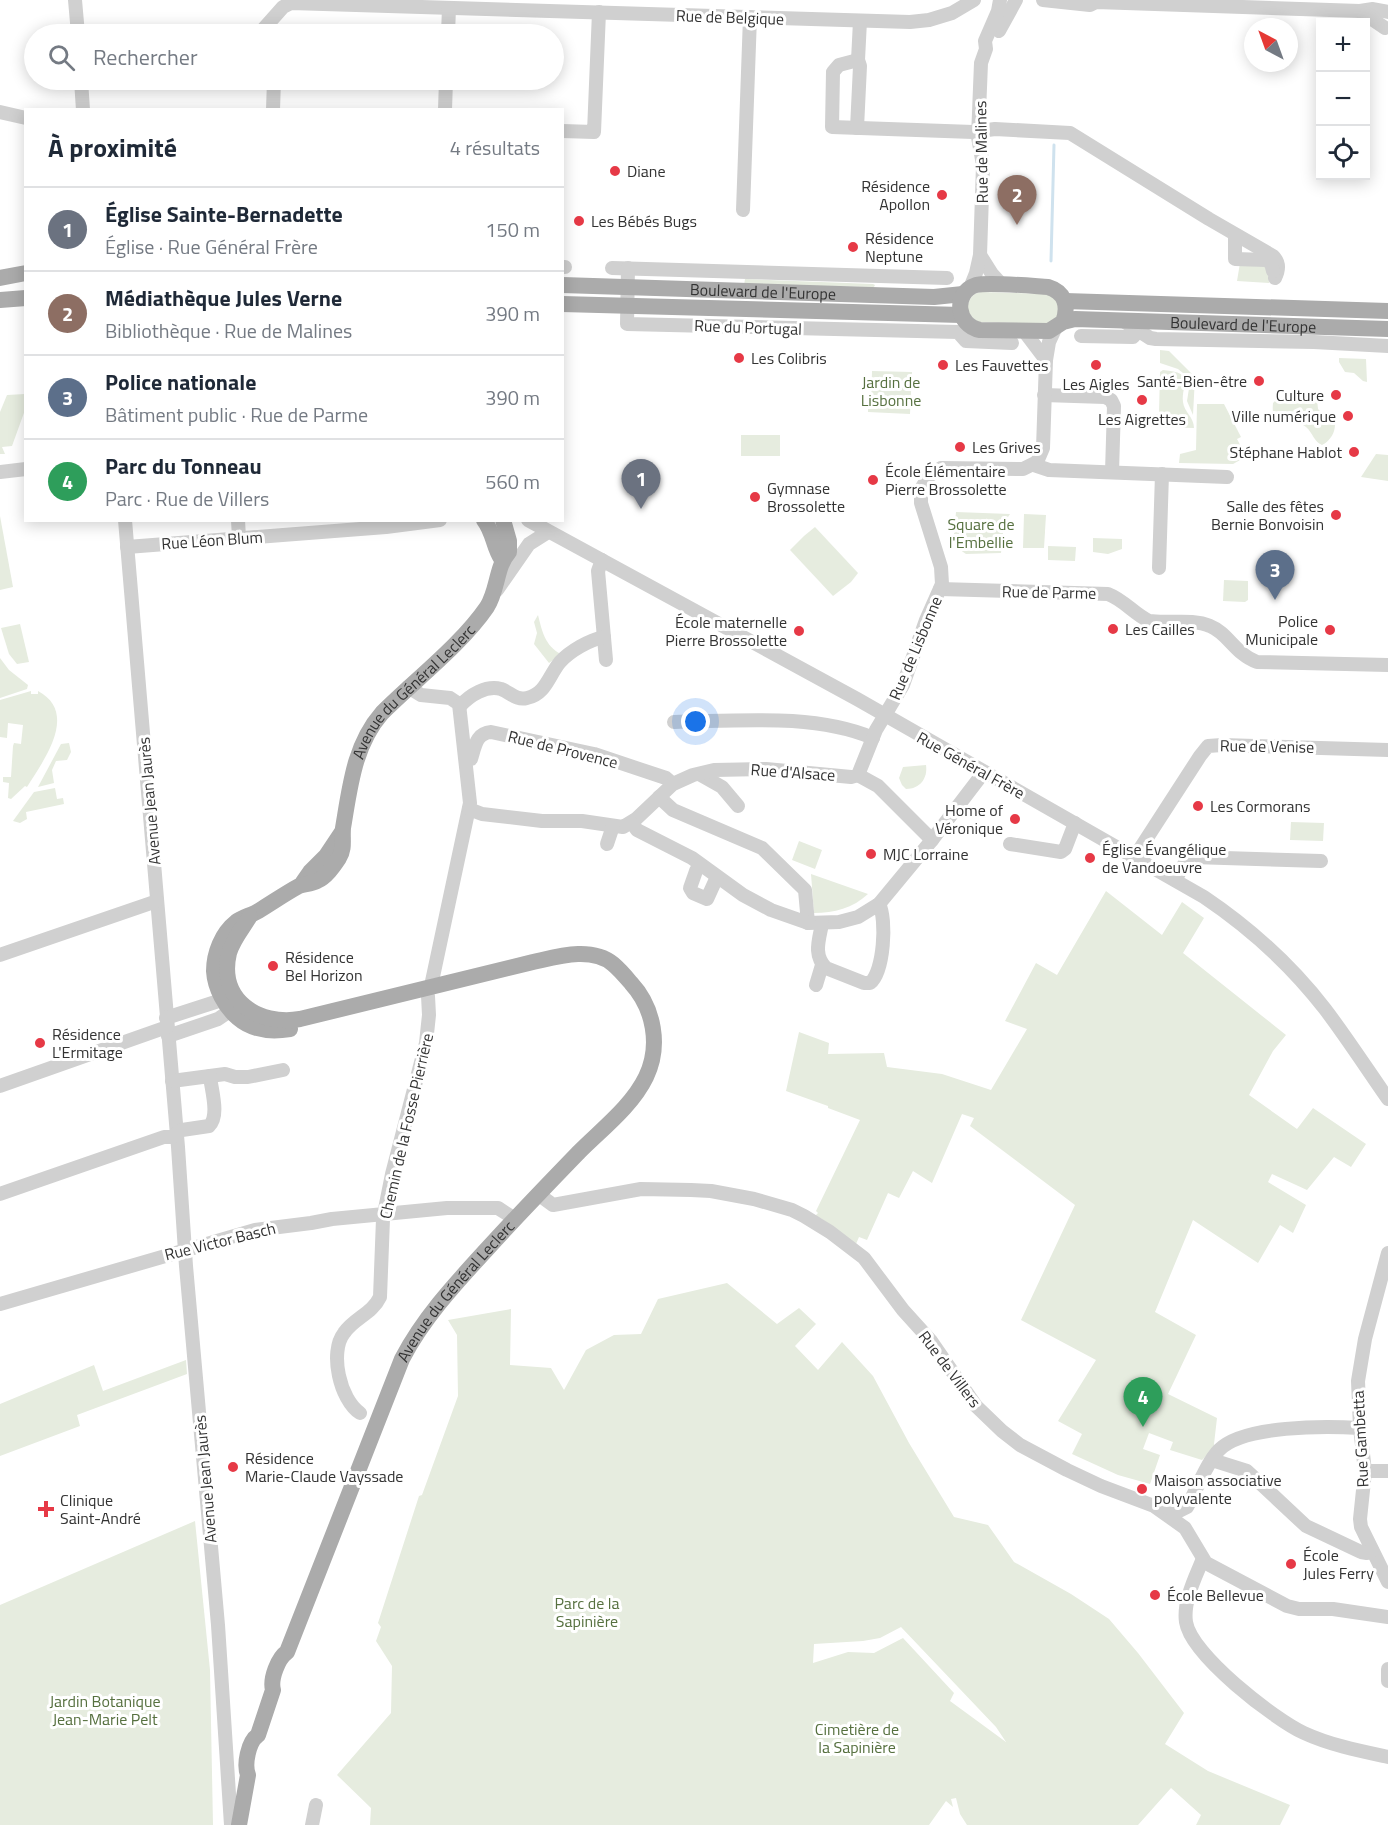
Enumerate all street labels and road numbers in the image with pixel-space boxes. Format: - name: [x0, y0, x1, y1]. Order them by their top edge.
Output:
- street label: Rue de Belgique: [675, 3, 785, 31]
- street label: Rue de Malines: [968, 100, 994, 204]
- street label: Boulevard de l'Europe: [689, 277, 836, 306]
- street label: Boulevard de l'Europe: [1170, 310, 1317, 339]
- street label: Rue du Portugal: [694, 313, 802, 341]
- street label: Rue Léon Blum: [161, 524, 263, 556]
- street label: Rue de Parme: [1002, 579, 1096, 605]
- street label: Rue de Lisbonne: [882, 592, 948, 704]
- street label: Avenue du Général Leclerc: [346, 619, 481, 762]
- street label: Rue de Provence: [506, 724, 620, 774]
- street label: Rue Général Frère: [913, 725, 1029, 805]
- street label: Rue de Venise: [1220, 733, 1314, 759]
- street label: Avenue Jean Jaurès: [131, 736, 167, 866]
- street label: Rue d'Alsace: [750, 757, 836, 787]
- street label: Chemin de la Fosse Pierrière: [373, 1031, 439, 1221]
- street label: Avenue du Général Leclerc: [391, 1215, 520, 1366]
- street label: Rue Victor Basch: [162, 1216, 278, 1266]
- street label: Rue de Villers: [913, 1325, 987, 1413]
- street label: Rue Gambetta: [1345, 1390, 1375, 1488]
- street label: Avenue Jean Jaurès: [187, 1414, 223, 1544]

